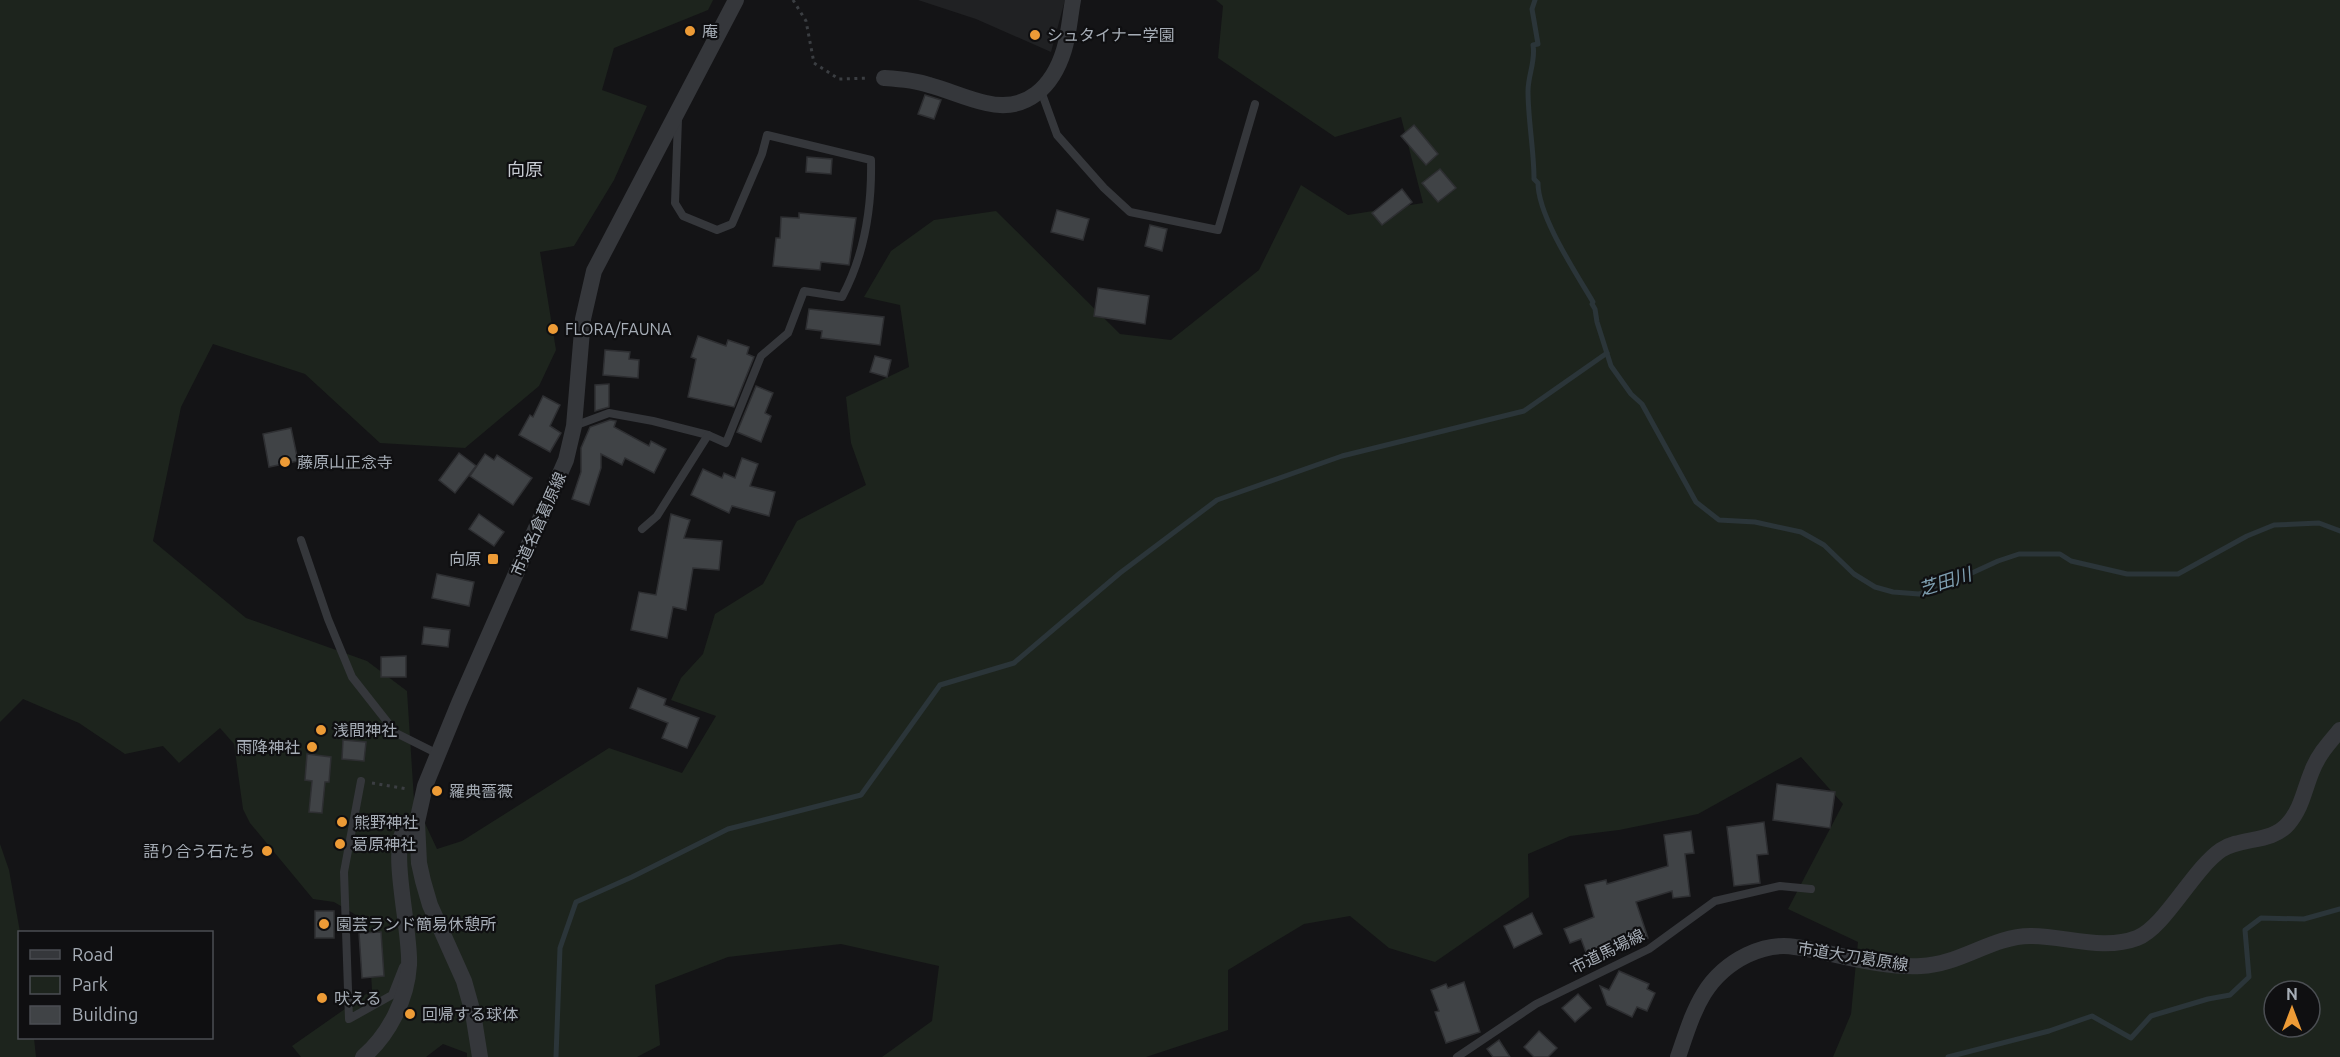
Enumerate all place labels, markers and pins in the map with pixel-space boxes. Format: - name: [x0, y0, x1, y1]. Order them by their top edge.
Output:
- place label: 庵: [702, 22, 718, 40]
- marker: 庵: [683, 24, 697, 38]
- place label: シュタイナー学園: [1047, 26, 1175, 44]
- marker: シュタイナー学園: [1028, 28, 1042, 42]
- place label: FLORA/FAUNA: [565, 320, 672, 338]
- marker: FLORA/FAUNA: [546, 322, 560, 336]
- place label: 藤原山正念寺: [297, 453, 393, 471]
- marker: 藤原山正念寺: [278, 455, 292, 469]
- place label: 向原: [449, 550, 481, 568]
- marker: 向原: [486, 552, 500, 566]
- place label: 浅間神社: [333, 721, 397, 739]
- marker: 浅間神社: [314, 723, 328, 737]
- place label: 雨降神社: [236, 738, 300, 756]
- marker: 雨降神社: [305, 740, 319, 754]
- place label: 羅典薔薇: [449, 782, 513, 800]
- marker: 羅典薔薇: [430, 784, 444, 798]
- place label: 熊野神社: [354, 813, 418, 831]
- marker: 熊野神社: [335, 815, 349, 829]
- place label: 葛原神社: [352, 835, 416, 853]
- marker: 葛原神社: [333, 837, 347, 851]
- place label: 語り合う石たち: [143, 842, 255, 860]
- marker: 語り合う石たち: [260, 844, 274, 858]
- place label: 園芸ランド簡易休憩所: [336, 915, 496, 933]
- marker: 園芸ランド簡易休憩所: [317, 917, 331, 931]
- place label: 吠える: [334, 989, 382, 1007]
- marker: 吠える: [315, 991, 329, 1005]
- place label: 回帰する球体: [422, 1005, 518, 1023]
- marker: 回帰する球体: [403, 1007, 417, 1021]

